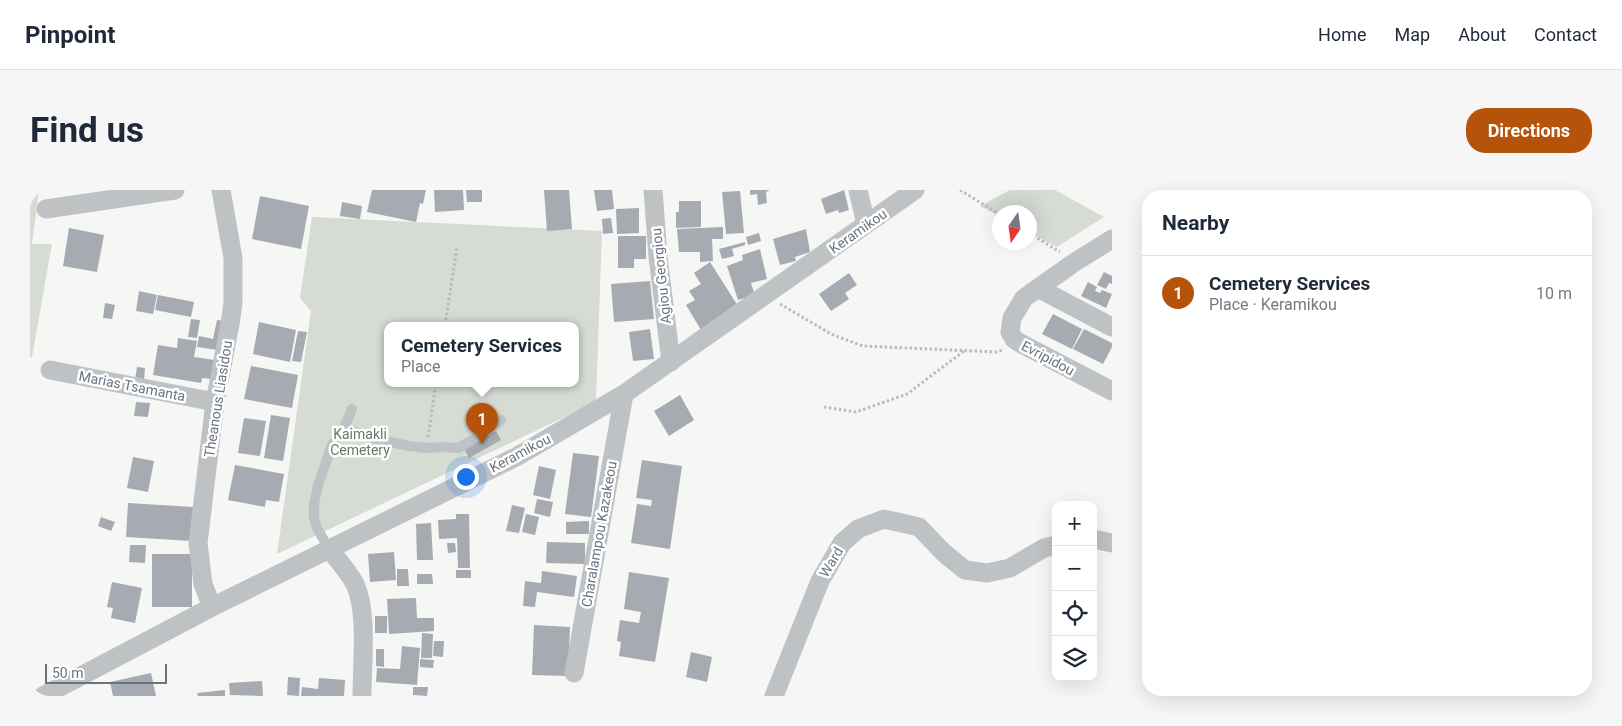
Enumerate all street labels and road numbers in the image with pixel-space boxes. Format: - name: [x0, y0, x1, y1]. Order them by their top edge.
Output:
- street label: Keramikou: [826, 205, 890, 257]
- street label: Agiou Georgiou: [648, 227, 674, 325]
- street label: Evripidou: [1019, 337, 1077, 379]
- street label: Theanous Liasidou: [201, 339, 235, 459]
- street label: Marias Tsamanta: [77, 368, 187, 404]
- street label: Keramikou: [487, 430, 553, 476]
- street label: Charalampou Kazakeou: [578, 460, 620, 608]
- street label: Ward: [816, 544, 846, 580]

